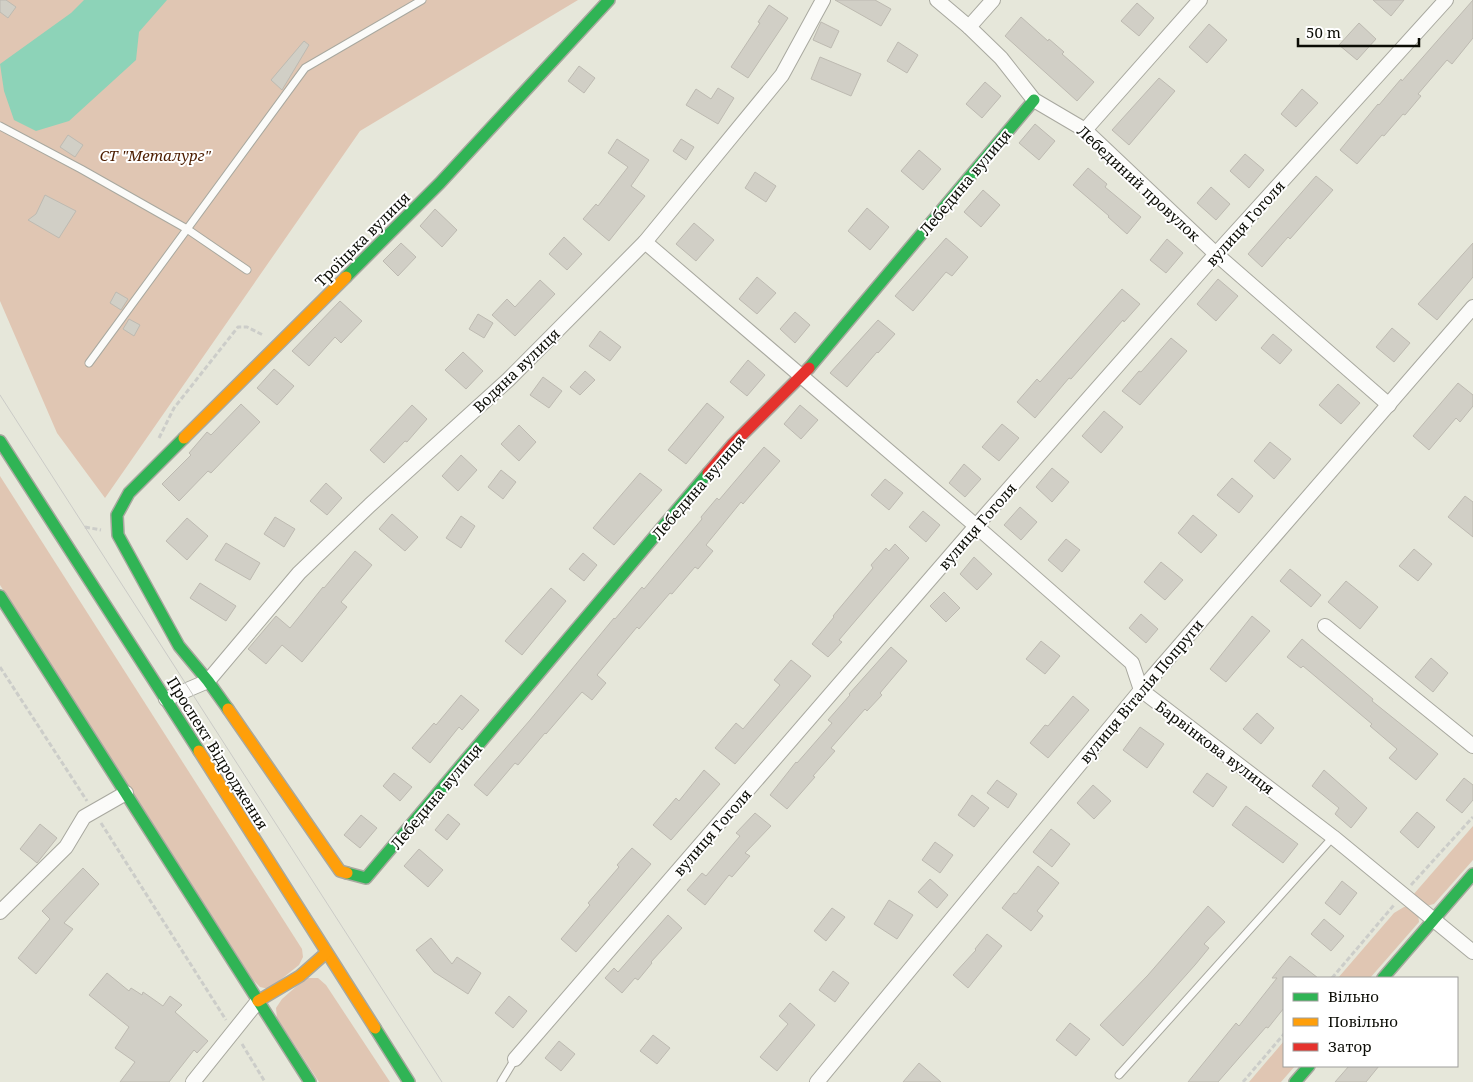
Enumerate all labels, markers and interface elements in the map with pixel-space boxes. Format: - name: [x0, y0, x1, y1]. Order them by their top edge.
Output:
- scale bar: [1298, 15, 1419, 47]
- text: 50 m: [1306, 22, 1341, 42]
- street label: Лебединий провулок: [1073, 121, 1205, 245]
- street label: Лебедина вулиця: [915, 125, 1015, 239]
- park label: СТ "Металург": [99, 145, 211, 165]
- street label: вулиця Гоголя: [1201, 176, 1289, 270]
- street label: Троїцька вулиця: [310, 187, 414, 291]
- street label: Водяна вулиця: [468, 323, 564, 417]
- street label: Лебедина вулиця: [647, 431, 749, 543]
- street label: вулиця Гоголя: [934, 478, 1020, 574]
- street label: вулиця Віталія Попруги: [1075, 615, 1207, 767]
- street label: Проспект Відродження: [163, 673, 273, 833]
- street label: Барвінкова вулиця: [1151, 696, 1279, 798]
- street label: Лебедина вулиця: [386, 739, 486, 853]
- street label: вулиця Гоголя: [669, 784, 755, 880]
- legend: [1283, 977, 1458, 1067]
- text: Вільно: [1328, 986, 1379, 1006]
- text: Повільно: [1328, 1011, 1398, 1031]
- text: Затор: [1328, 1036, 1372, 1056]

